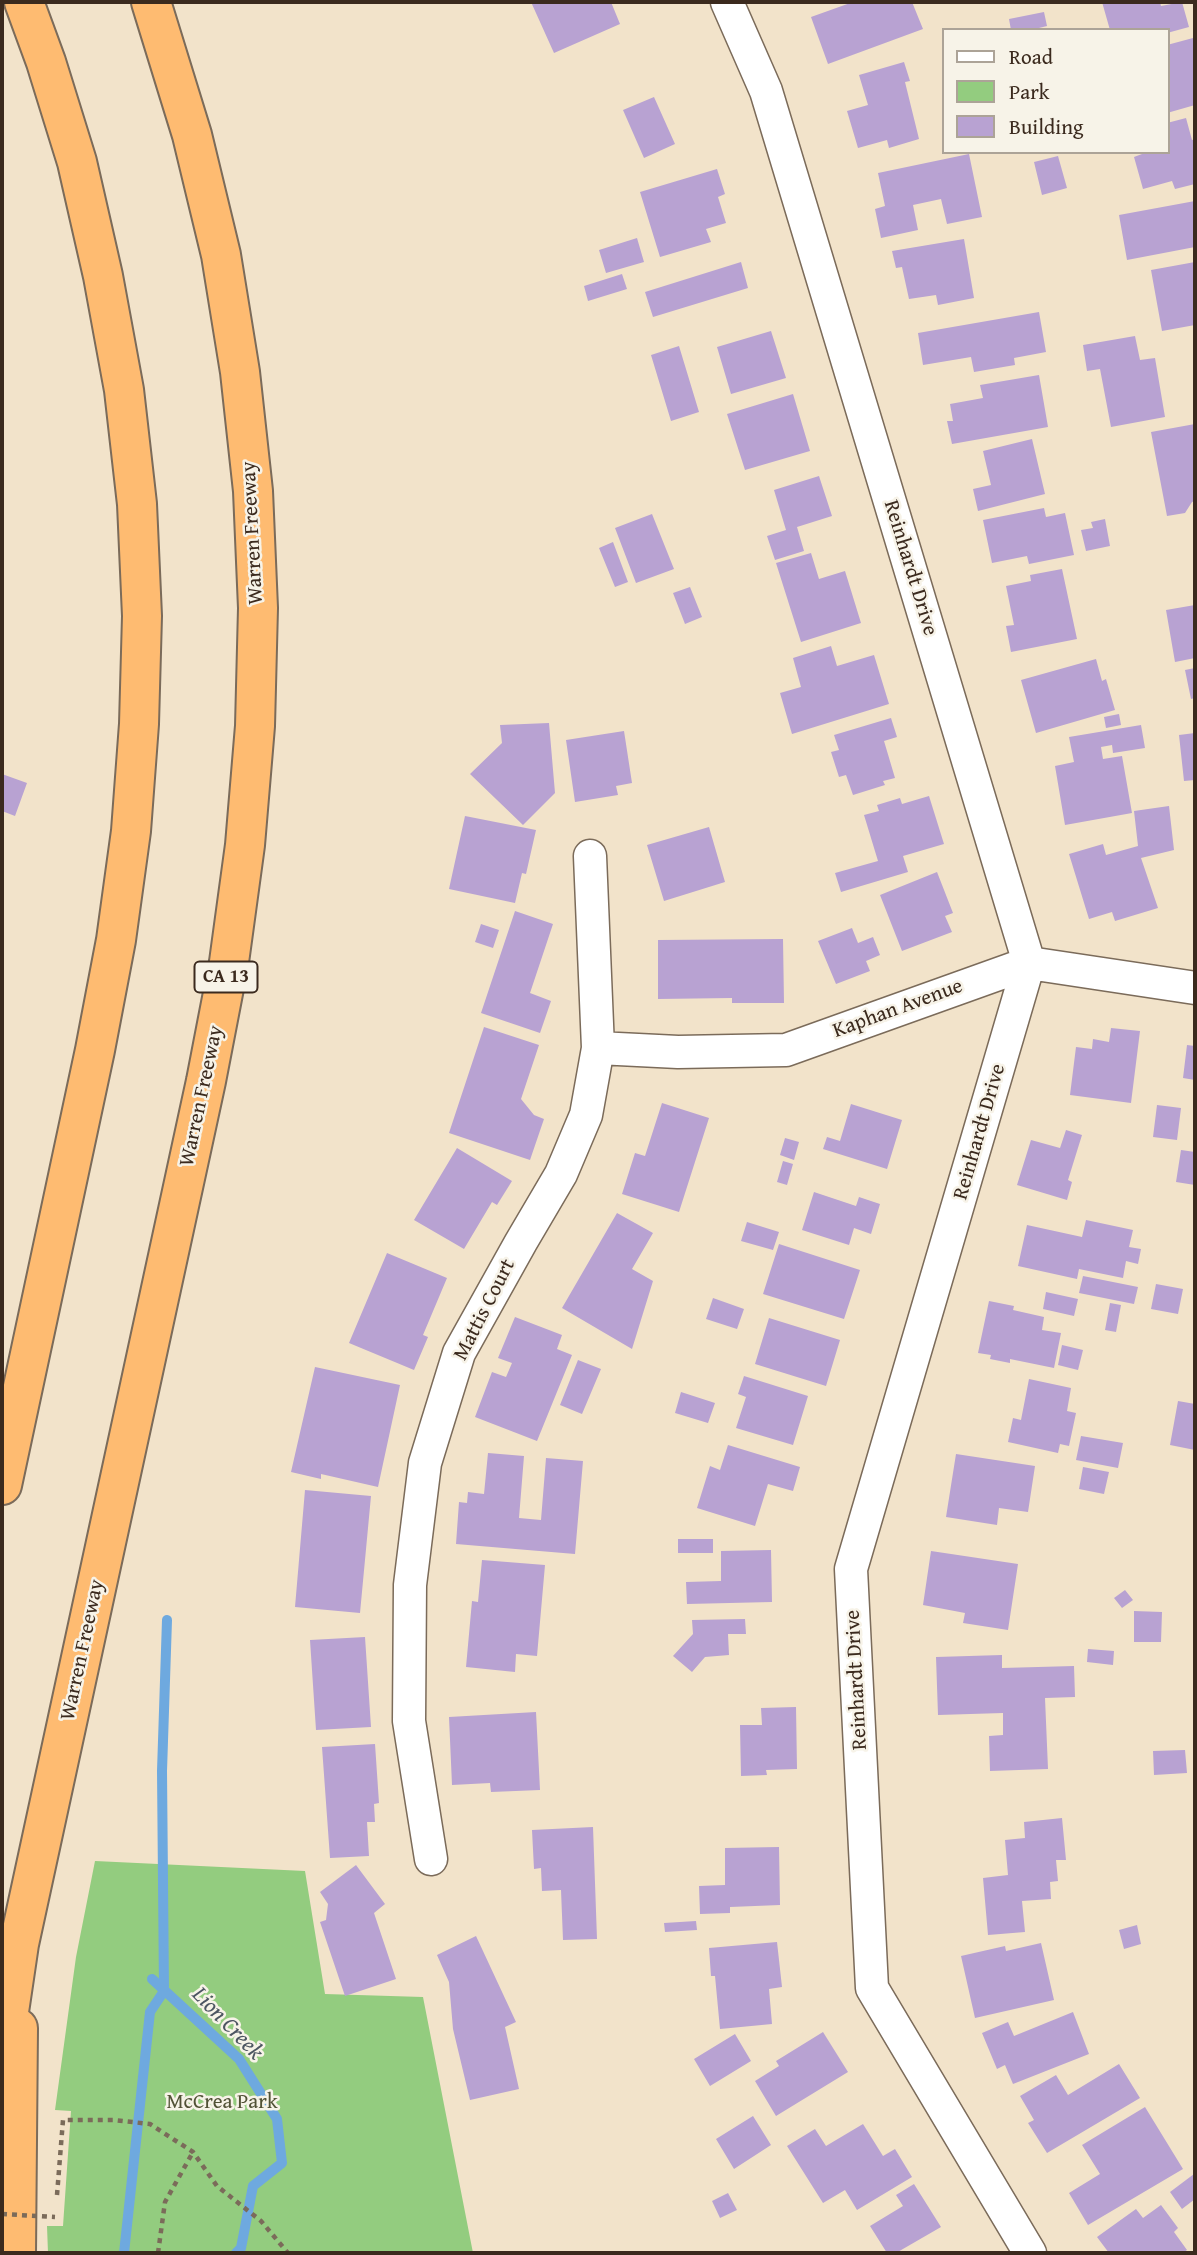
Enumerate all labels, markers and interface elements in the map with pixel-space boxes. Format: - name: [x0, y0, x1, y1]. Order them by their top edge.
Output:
- legend: [942, 28, 1169, 154]
- text: Road: [1009, 41, 1053, 72]
- text: Park: [1009, 76, 1050, 107]
- text: Building: [1009, 111, 1083, 142]
- street label: Warren Freeway: [237, 461, 269, 605]
- street label: Reinhardt Drive: [877, 497, 943, 639]
- road number: CA 13: [194, 962, 258, 993]
- street label: Kaphan Avenue: [830, 974, 966, 1044]
- street label: Warren Freeway: [175, 1023, 229, 1169]
- street label: Reinhardt Drive: [949, 1061, 1011, 1203]
- street label: Mattis Court: [449, 1255, 521, 1365]
- street label: Warren Freeway: [56, 1577, 110, 1723]
- street label: Reinhardt Drive: [841, 1609, 873, 1751]
- water label: Lion Creek: [185, 1982, 269, 2066]
- park label: McCrea Park: [166, 2090, 278, 2116]

